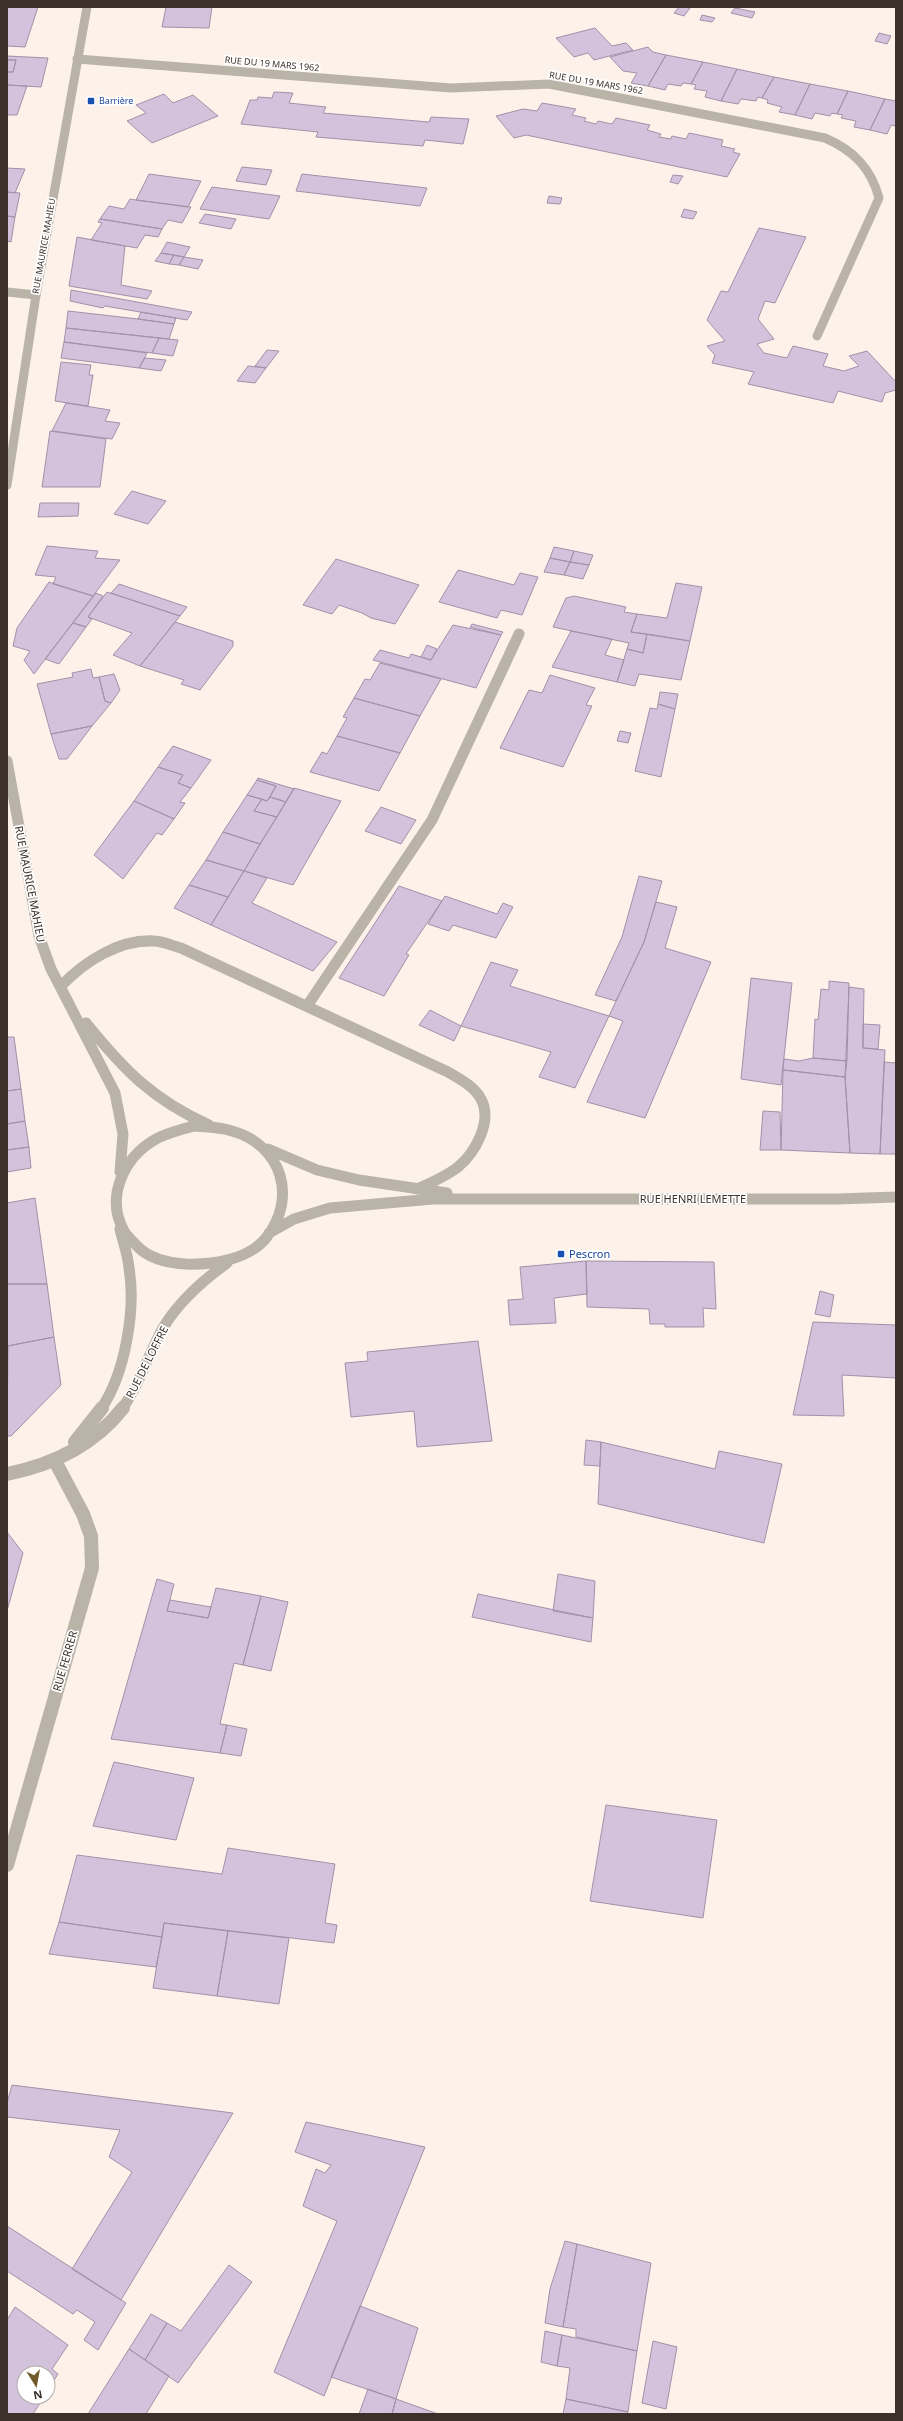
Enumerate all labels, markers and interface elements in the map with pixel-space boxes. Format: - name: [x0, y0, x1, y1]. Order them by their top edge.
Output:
- street label: RUE DU 19 MARS 1962: [224, 53, 320, 74]
- street label: RUE DU 19 MARS 1962: [548, 68, 644, 97]
- place label: Barrière: [99, 94, 133, 107]
- marker: Barrière: [86, 96, 96, 106]
- street label: RUE MAURICE MAHIEU: [29, 197, 58, 295]
- street label: RUE MAURICE MAHIEU: [12, 824, 49, 943]
- street label: RUE HENRI LEMETTE: [640, 1191, 746, 1206]
- place label: Pescron: [569, 1246, 610, 1261]
- marker: Pescron: [556, 1249, 566, 1259]
- street label: RUE DE LOFFRE: [122, 1323, 171, 1401]
- street label: RUE FERRER: [49, 1629, 80, 1693]
- north arrow: [16, 2365, 56, 2405]
- text: N: [32, 2387, 44, 2404]

